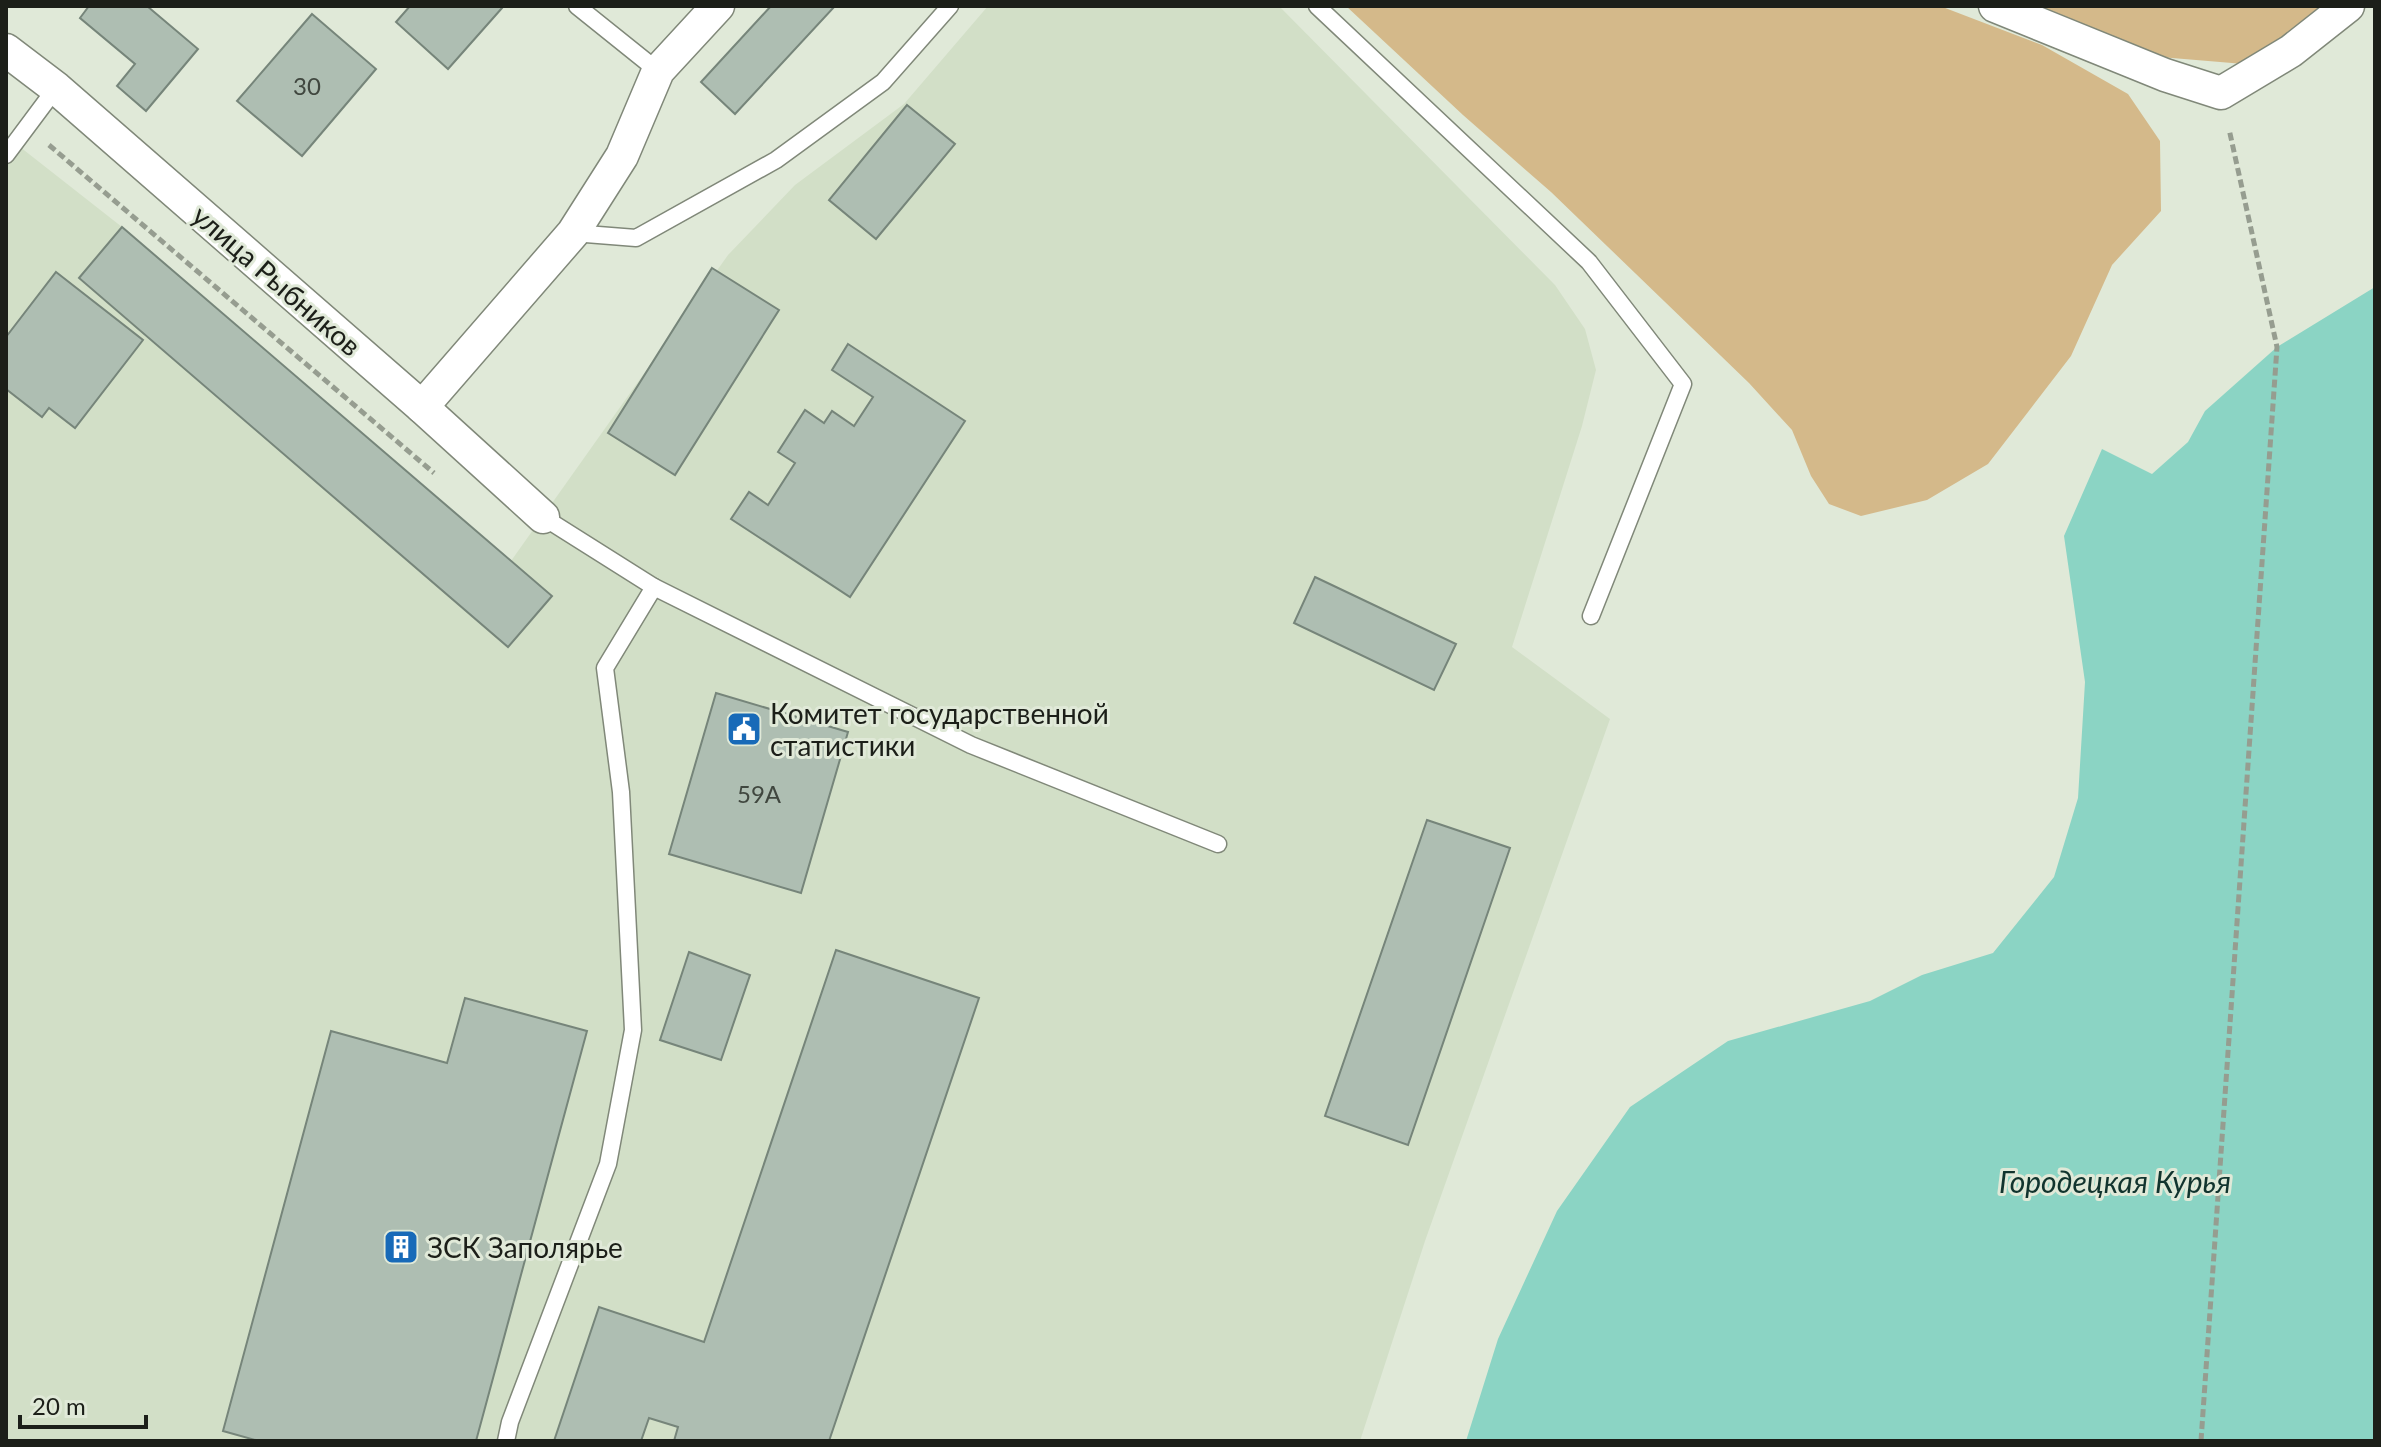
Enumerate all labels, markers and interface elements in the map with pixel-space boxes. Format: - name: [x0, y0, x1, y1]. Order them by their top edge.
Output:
- house number: 30: [293, 71, 321, 100]
- street label: улица Рыбников: [186, 198, 368, 362]
- place label: Комитет государственной статистики: [770, 696, 1109, 762]
- public building icon: Комитет государственной статистики: [725, 710, 763, 748]
- house number: 59А: [737, 779, 782, 808]
- water label: Городецкая Курья: [1999, 1163, 2231, 1199]
- building icon: ЗСК Заполярье: [382, 1228, 420, 1266]
- place label: ЗСК Заполярье: [427, 1230, 623, 1264]
- scale bar: [20, 1379, 146, 1429]
- text: 20 m: [32, 1391, 86, 1420]

